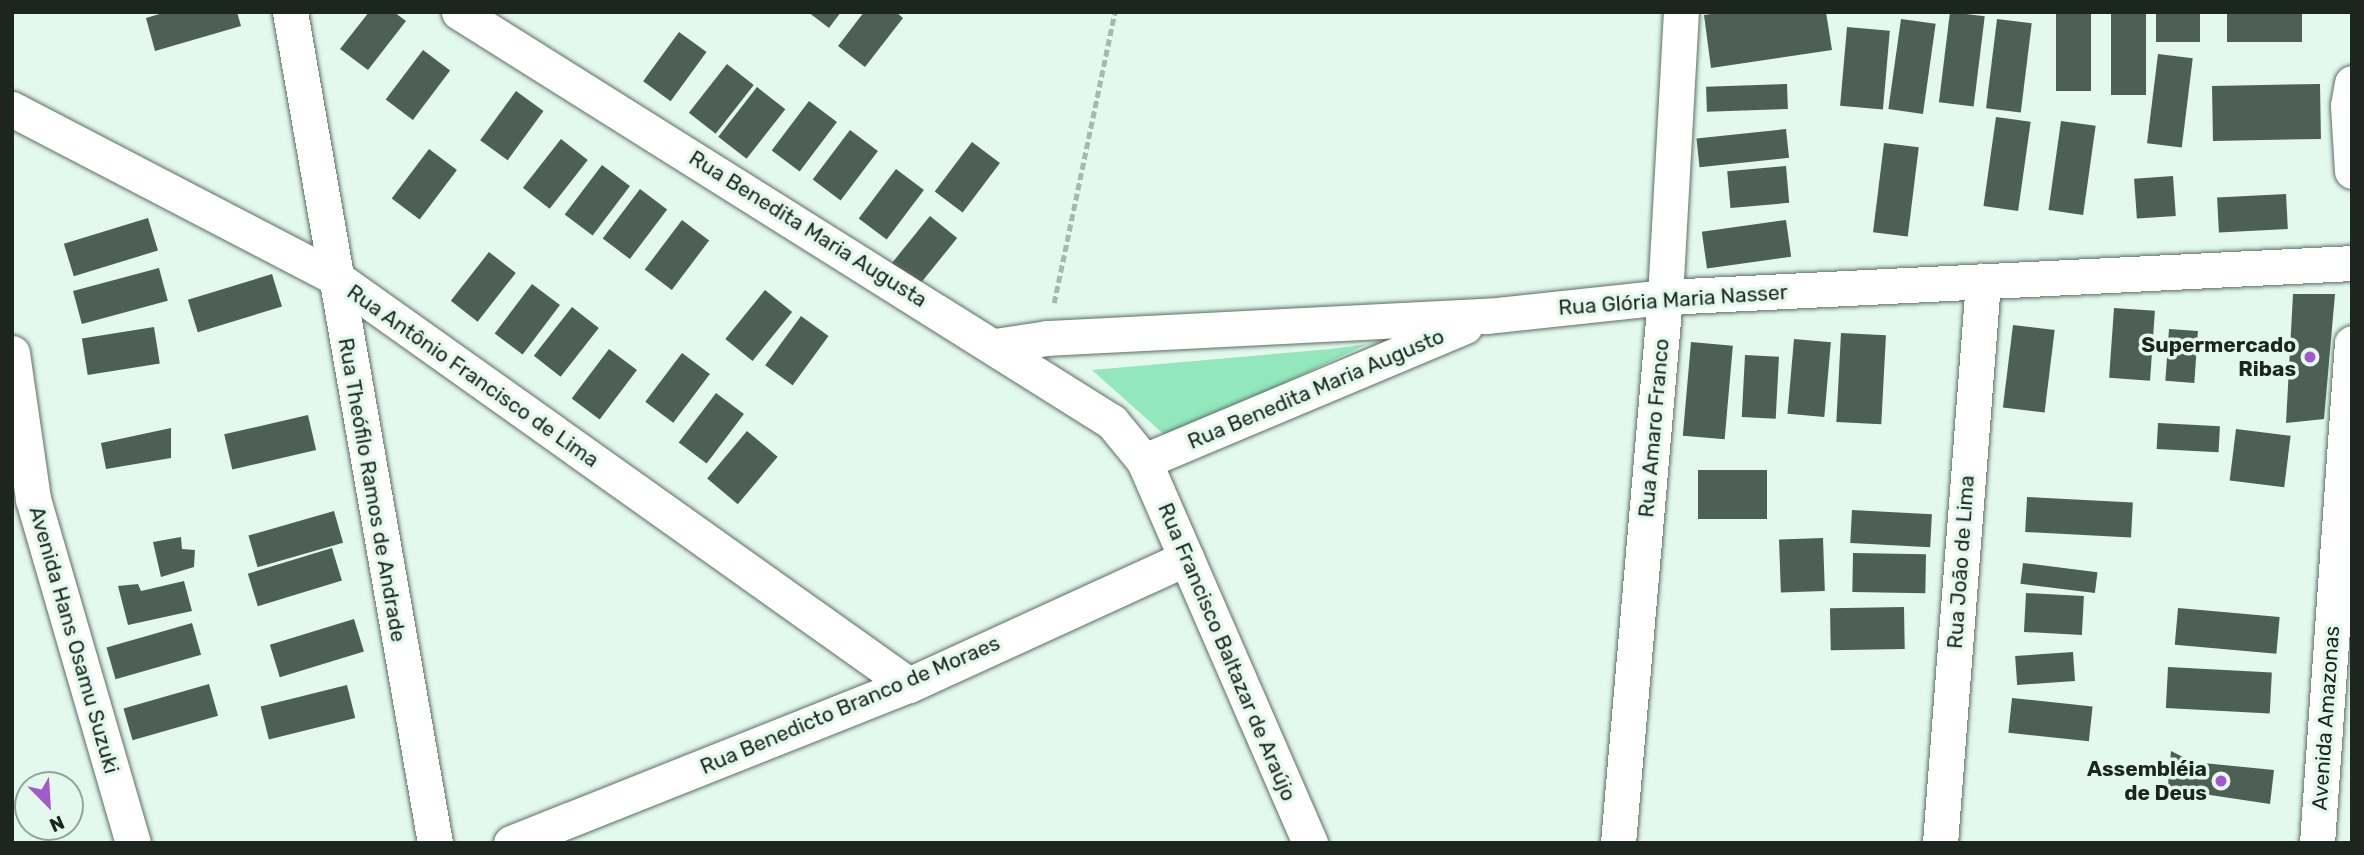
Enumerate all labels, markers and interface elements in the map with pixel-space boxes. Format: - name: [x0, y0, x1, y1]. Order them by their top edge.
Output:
- street label: Rua Benedita Maria Augusta: [684, 145, 932, 313]
- street label: Rua Antônio Francisco de Lima: [342, 279, 604, 473]
- street label: Rua Glória Maria Nasser: [1557, 279, 1789, 321]
- street label: Rua Benedita Maria Augusto: [1184, 323, 1448, 455]
- place label: Supermercado Ribas: [2141, 332, 2296, 382]
- street label: Rua Theófilo Ramos de Andrade: [333, 335, 411, 645]
- street label: Rua Amaro Franco: [1634, 337, 1674, 519]
- marker: Supermercado Ribas: [2302, 349, 2318, 365]
- street label: Rua João de Lima: [1942, 474, 1980, 650]
- street label: Rua Francisco Baltazar de Araújo: [1152, 499, 1302, 805]
- street label: Avenida Hans Osamu Suzuki: [24, 504, 124, 776]
- street label: Avenida Amazonas: [2307, 625, 2345, 811]
- street label: Rua Benedicto Branco de Moraes: [696, 630, 1004, 780]
- place label: Assembléia de Deus: [2087, 756, 2207, 806]
- north arrow: [14, 771, 84, 841]
- marker: Assembléia de Deus: [2213, 773, 2229, 789]
- text: N: [46, 811, 68, 837]

